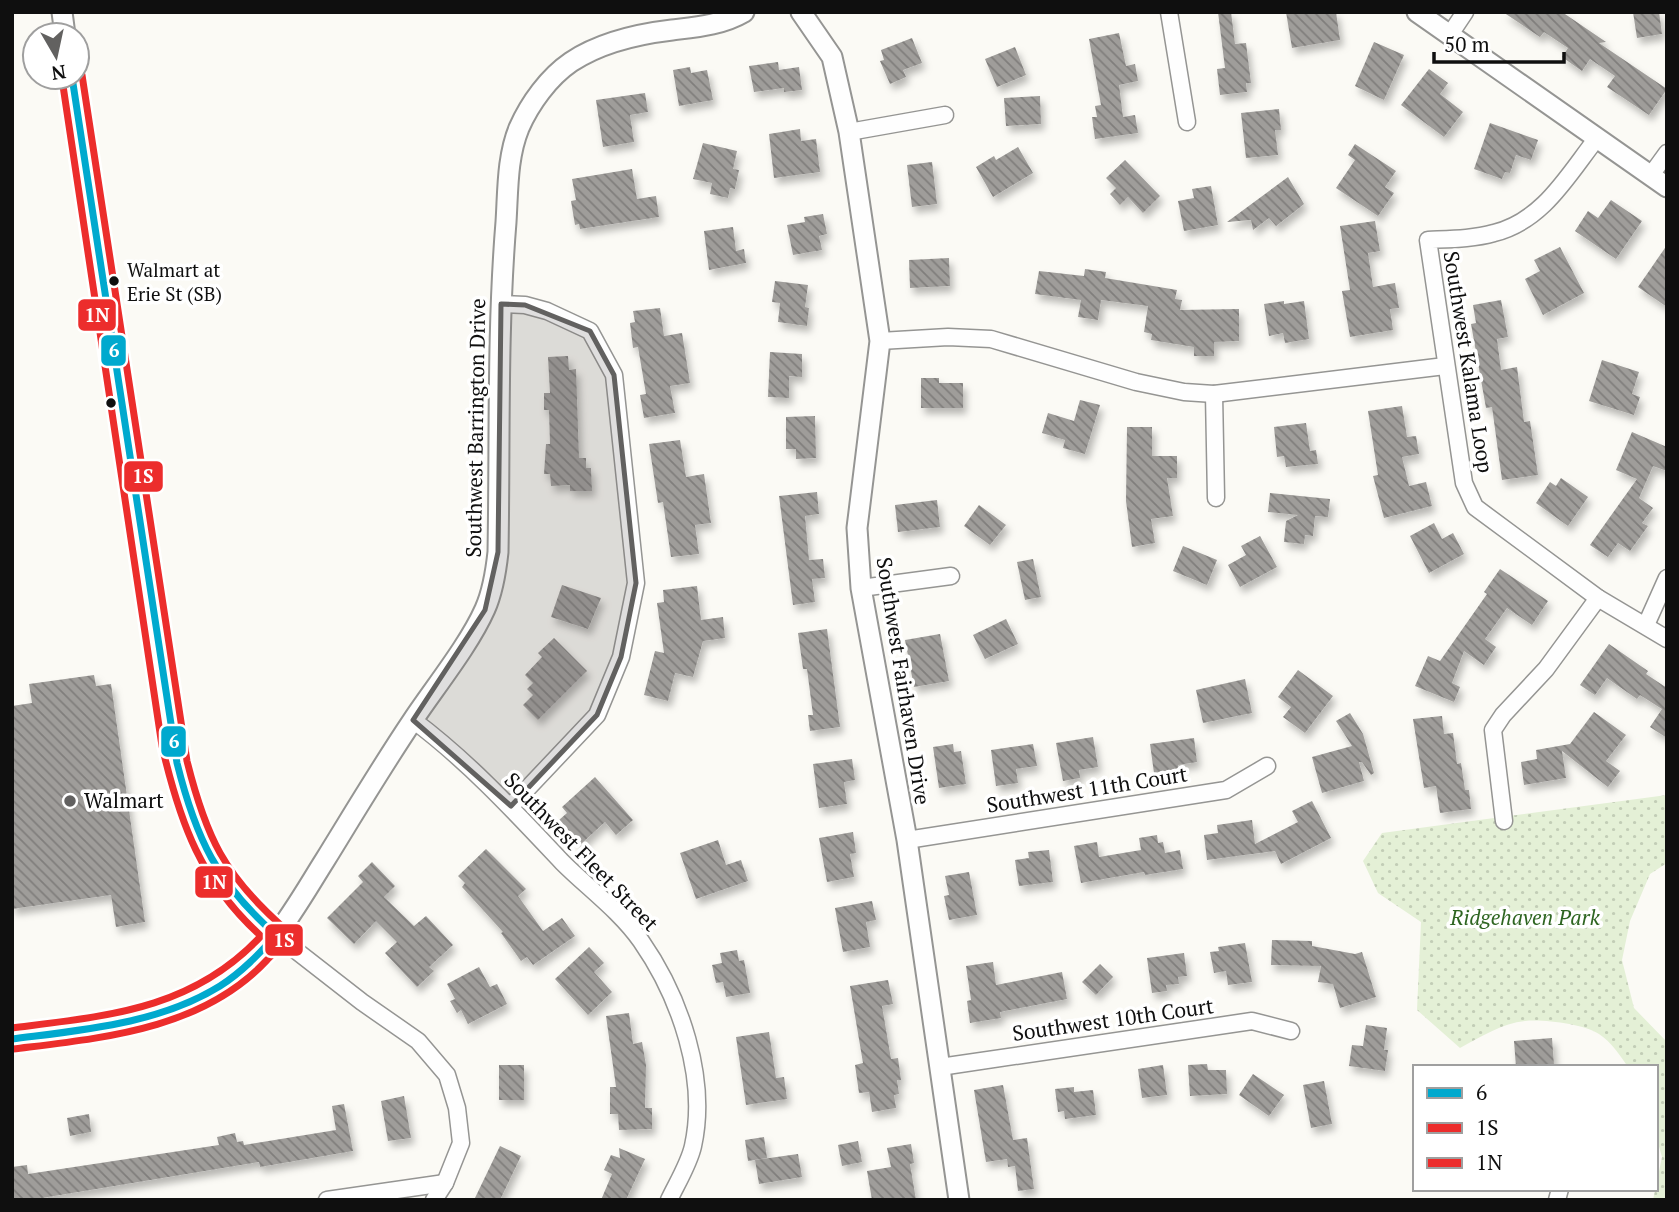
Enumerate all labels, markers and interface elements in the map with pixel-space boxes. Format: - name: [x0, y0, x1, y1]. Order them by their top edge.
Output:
- north arrow: [21, 21, 91, 91]
- scale bar: [1434, 21, 1564, 65]
- text: 50 m: [1444, 30, 1490, 58]
- text: N: [49, 60, 68, 87]
- street label: Southwest Kalama Loop: [1438, 249, 1500, 475]
- place label: Walmart at Erie St (SB): [127, 257, 222, 306]
- marker: Walmart at Erie St (SB): [107, 274, 121, 288]
- line badge: 1N: [77, 298, 117, 332]
- street label: Southwest Barrington Drive: [459, 298, 491, 558]
- text: 1N: [84, 302, 110, 327]
- line badge: 6: [100, 334, 127, 367]
- text: 6: [109, 337, 120, 362]
- unlabelled marker: [104, 396, 118, 410]
- line badge: 1S: [123, 460, 164, 493]
- text: 1S: [132, 463, 154, 488]
- street label: Southwest Fairhaven Drive: [871, 555, 937, 807]
- line badge: 6: [160, 725, 187, 758]
- text: 6: [169, 728, 180, 753]
- street label: Southwest 11th Court: [985, 759, 1189, 819]
- street label: Southwest Fleet Street: [499, 766, 665, 937]
- place label: Walmart: [84, 786, 164, 814]
- marker: Walmart: [62, 793, 78, 809]
- line badge: 1N: [194, 865, 234, 899]
- text: 1N: [201, 869, 227, 894]
- park label: Ridgehaven Park: [1449, 903, 1601, 931]
- line badge: 1S: [264, 923, 304, 957]
- text: 1S: [273, 927, 295, 952]
- street label: Southwest 10th Court: [1011, 991, 1215, 1047]
- legend: [1413, 1065, 1658, 1191]
- text: 6: [1476, 1078, 1487, 1106]
- text: 1S: [1476, 1113, 1498, 1141]
- text: 1N: [1476, 1148, 1503, 1176]

